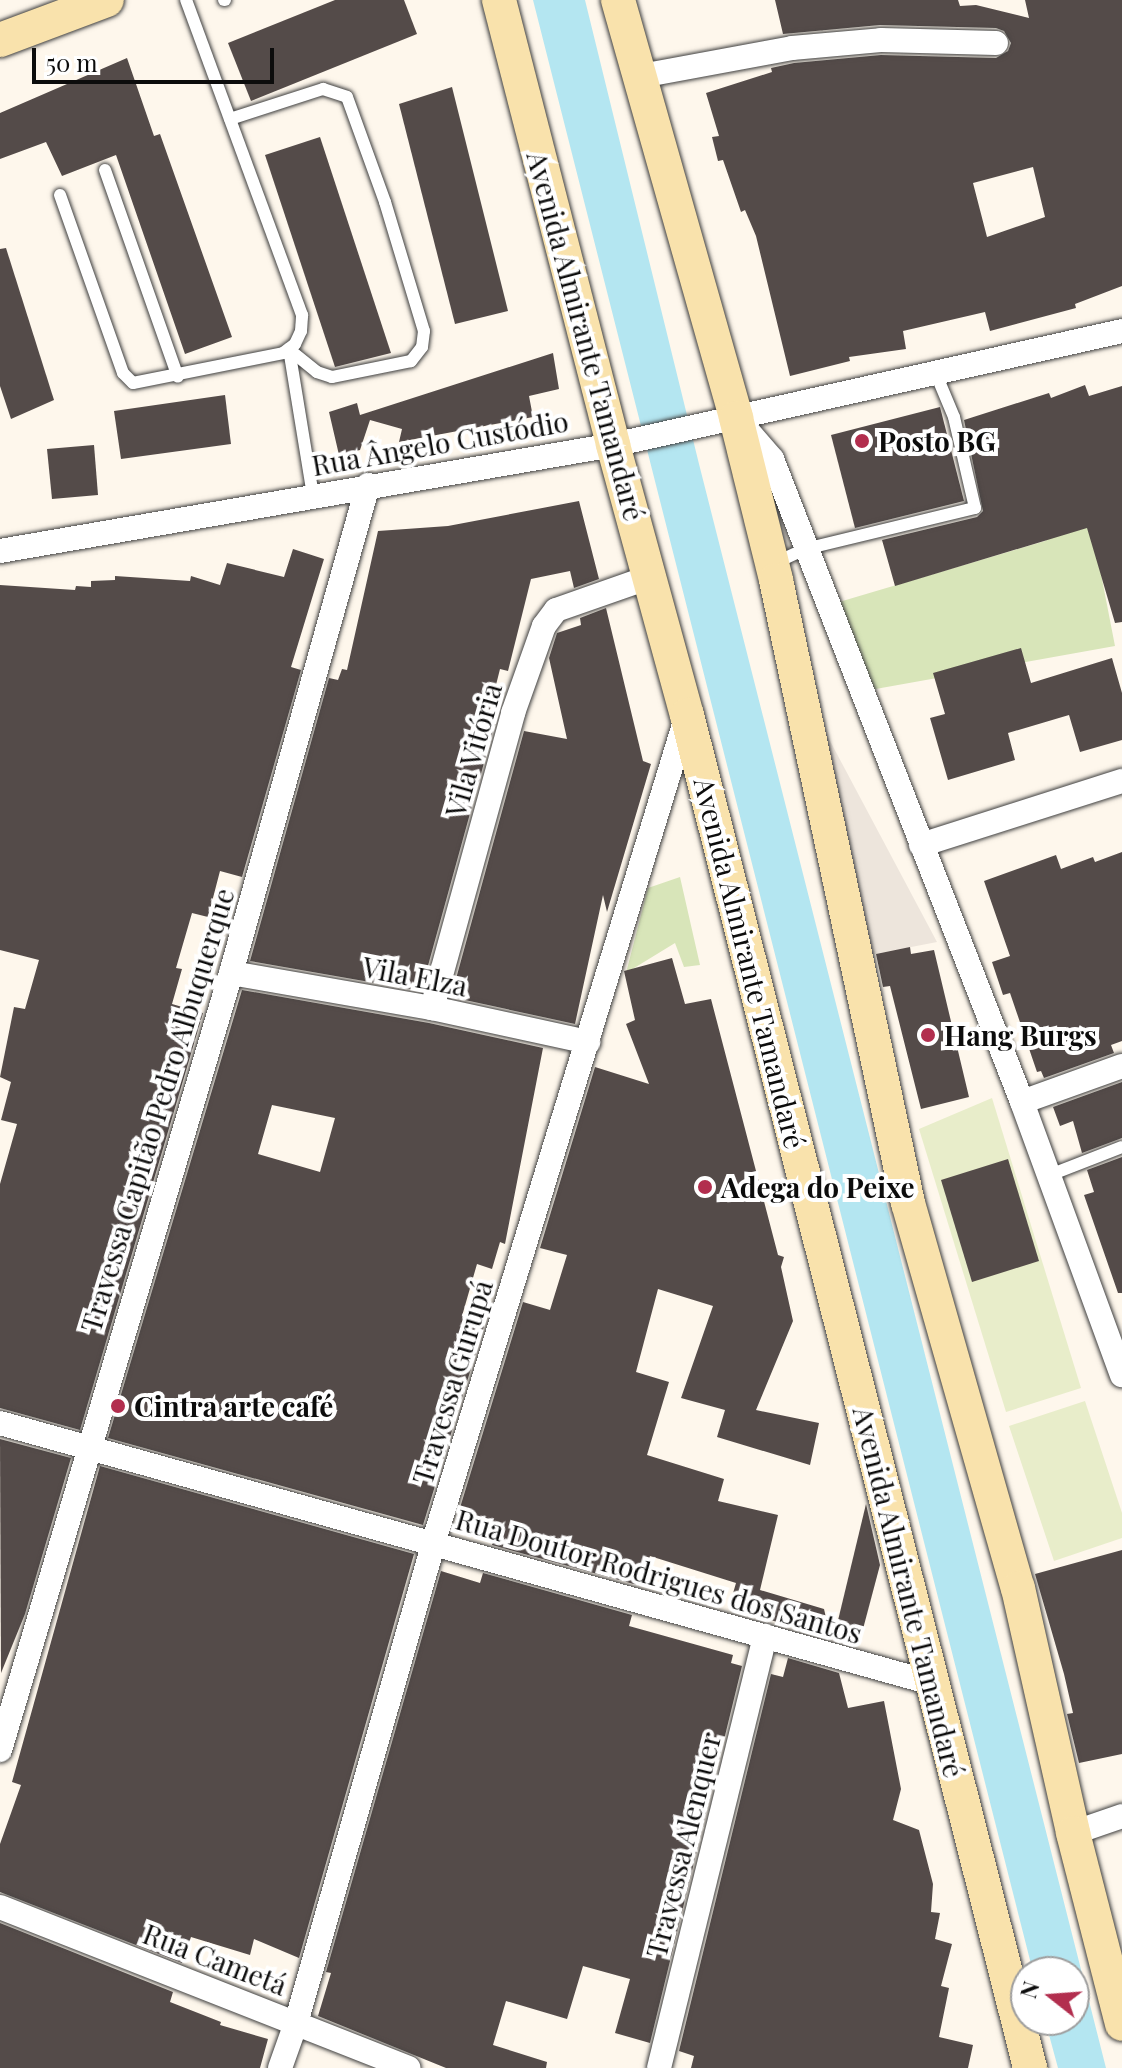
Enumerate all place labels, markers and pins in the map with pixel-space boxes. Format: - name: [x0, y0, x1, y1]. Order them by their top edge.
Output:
- place label: Posto BG: [878, 424, 996, 458]
- marker: Posto BG: [853, 432, 871, 450]
- place label: Hang Burgs: [944, 1018, 1097, 1052]
- marker: Hang Burgs: [919, 1026, 937, 1044]
- place label: Adega do Peixe: [721, 1170, 915, 1204]
- marker: Adega do Peixe: [696, 1178, 714, 1196]
- place label: Cintra arte café: [134, 1389, 334, 1423]
- marker: Cintra arte café: [109, 1397, 127, 1415]

